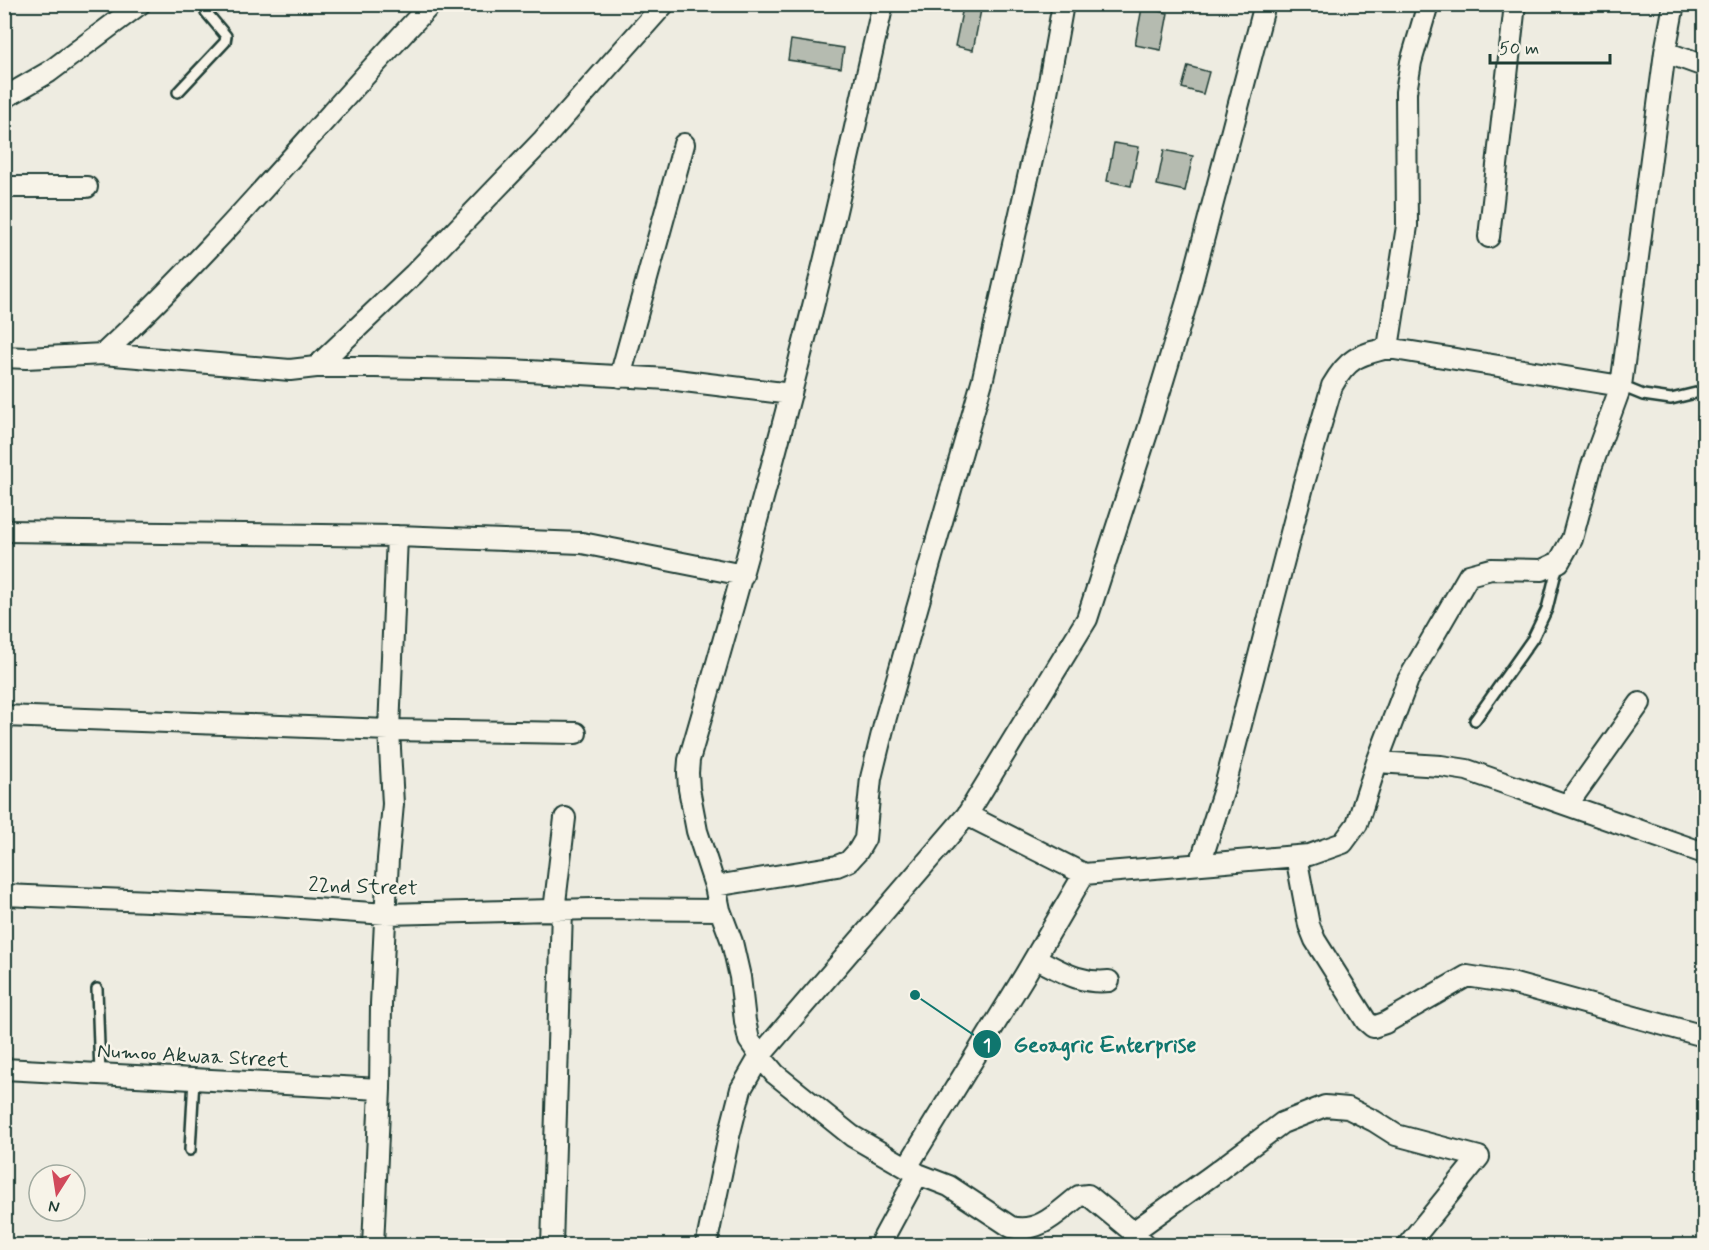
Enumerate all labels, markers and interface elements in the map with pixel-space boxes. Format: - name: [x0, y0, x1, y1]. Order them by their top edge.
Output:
- scale bar: [1490, 27, 1610, 65]
- text: 50 m: [1499, 37, 1539, 61]
- street label: 22nd Street: [308, 871, 418, 903]
- callout: Geoagric Enterprise: [972, 1024, 1207, 1064]
- text: Geoagric Enterprise: [1014, 1032, 1196, 1061]
- text: 1: [983, 1034, 991, 1058]
- street label: Numoo Akwaa Street: [96, 1037, 290, 1075]
- north arrow: [27, 1163, 87, 1223]
- text: N: [47, 1195, 62, 1218]

